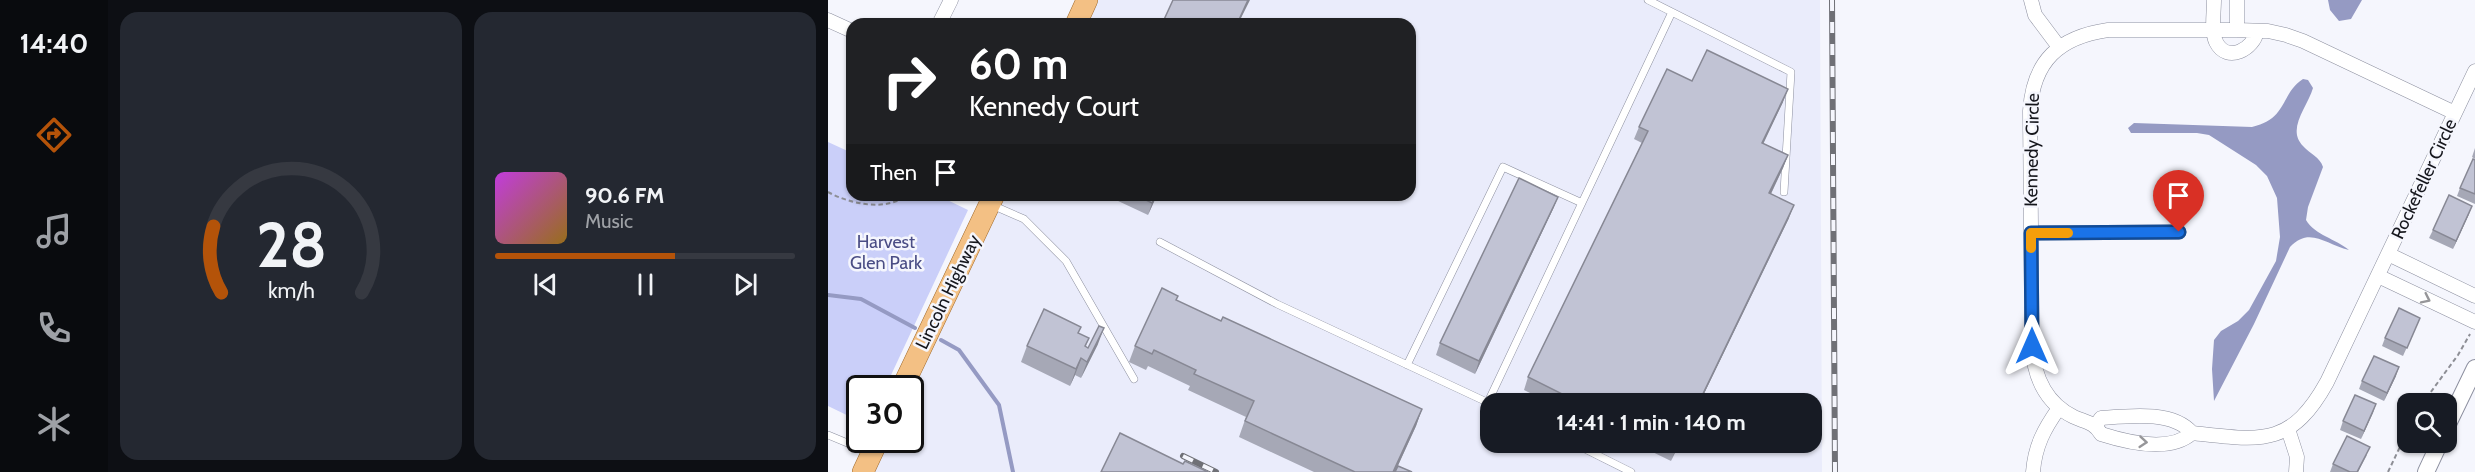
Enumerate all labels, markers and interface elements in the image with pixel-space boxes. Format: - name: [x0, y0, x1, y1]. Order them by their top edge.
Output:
- text: 14:40: [20, 27, 88, 60]
- text: 60 m: [969, 38, 1068, 90]
- icon: right: [870, 42, 948, 120]
- text: Kennedy Court: [969, 90, 1139, 123]
- street label: Kennedy Circle: [2020, 93, 2044, 207]
- icon: directions: [33, 114, 75, 156]
- street label: Rockefeller Circle: [2386, 115, 2462, 243]
- icon: arrive: [929, 156, 962, 189]
- text: Then: [870, 159, 917, 186]
- pin: [2153, 170, 2204, 232]
- icon: arrive: [2162, 179, 2195, 212]
- text: 90.6 FM: [585, 182, 664, 209]
- text: 28: [256, 207, 326, 283]
- text: Music: [585, 209, 633, 233]
- icon: music: [33, 210, 75, 252]
- park label: Harvest Glen Park: [850, 231, 923, 274]
- street label: Lincoln Highway: [911, 231, 985, 353]
- icon: previous: [529, 268, 562, 301]
- icon: pause: [629, 268, 662, 301]
- icon: next: [729, 268, 762, 301]
- text: km/h: [268, 277, 314, 303]
- one-way arrow: [2420, 292, 2431, 304]
- icon: phone: [33, 307, 75, 349]
- position arrow: [2000, 314, 2064, 378]
- speed limit sign: 30: [846, 375, 924, 453]
- map controls: [2397, 393, 2457, 453]
- button: search: [2397, 393, 2457, 453]
- icon: climate: [33, 403, 75, 445]
- text: 14:41 · 1 min · 140 m: [1556, 409, 1746, 436]
- one-way arrow: [2138, 435, 2147, 448]

